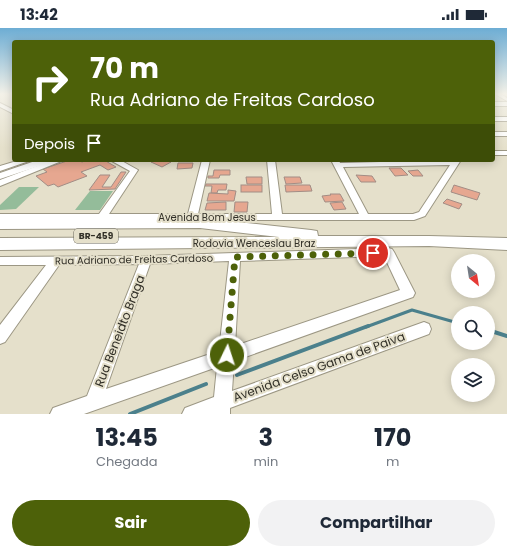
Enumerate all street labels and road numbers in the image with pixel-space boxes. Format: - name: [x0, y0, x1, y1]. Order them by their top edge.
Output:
- street label: Avenida Bom Jesus: [158, 210, 256, 225]
- road number: BR-459: [74, 229, 118, 243]
- street label: Rodovia Wenceslau Braz: [193, 236, 316, 251]
- street label: Rua Adriano de Freitas Cardoso: [55, 251, 213, 268]
- street label: Rua Beneidto Braga: [90, 272, 149, 389]
- street label: Avenida Celso Gama de Paiva: [230, 327, 407, 406]

